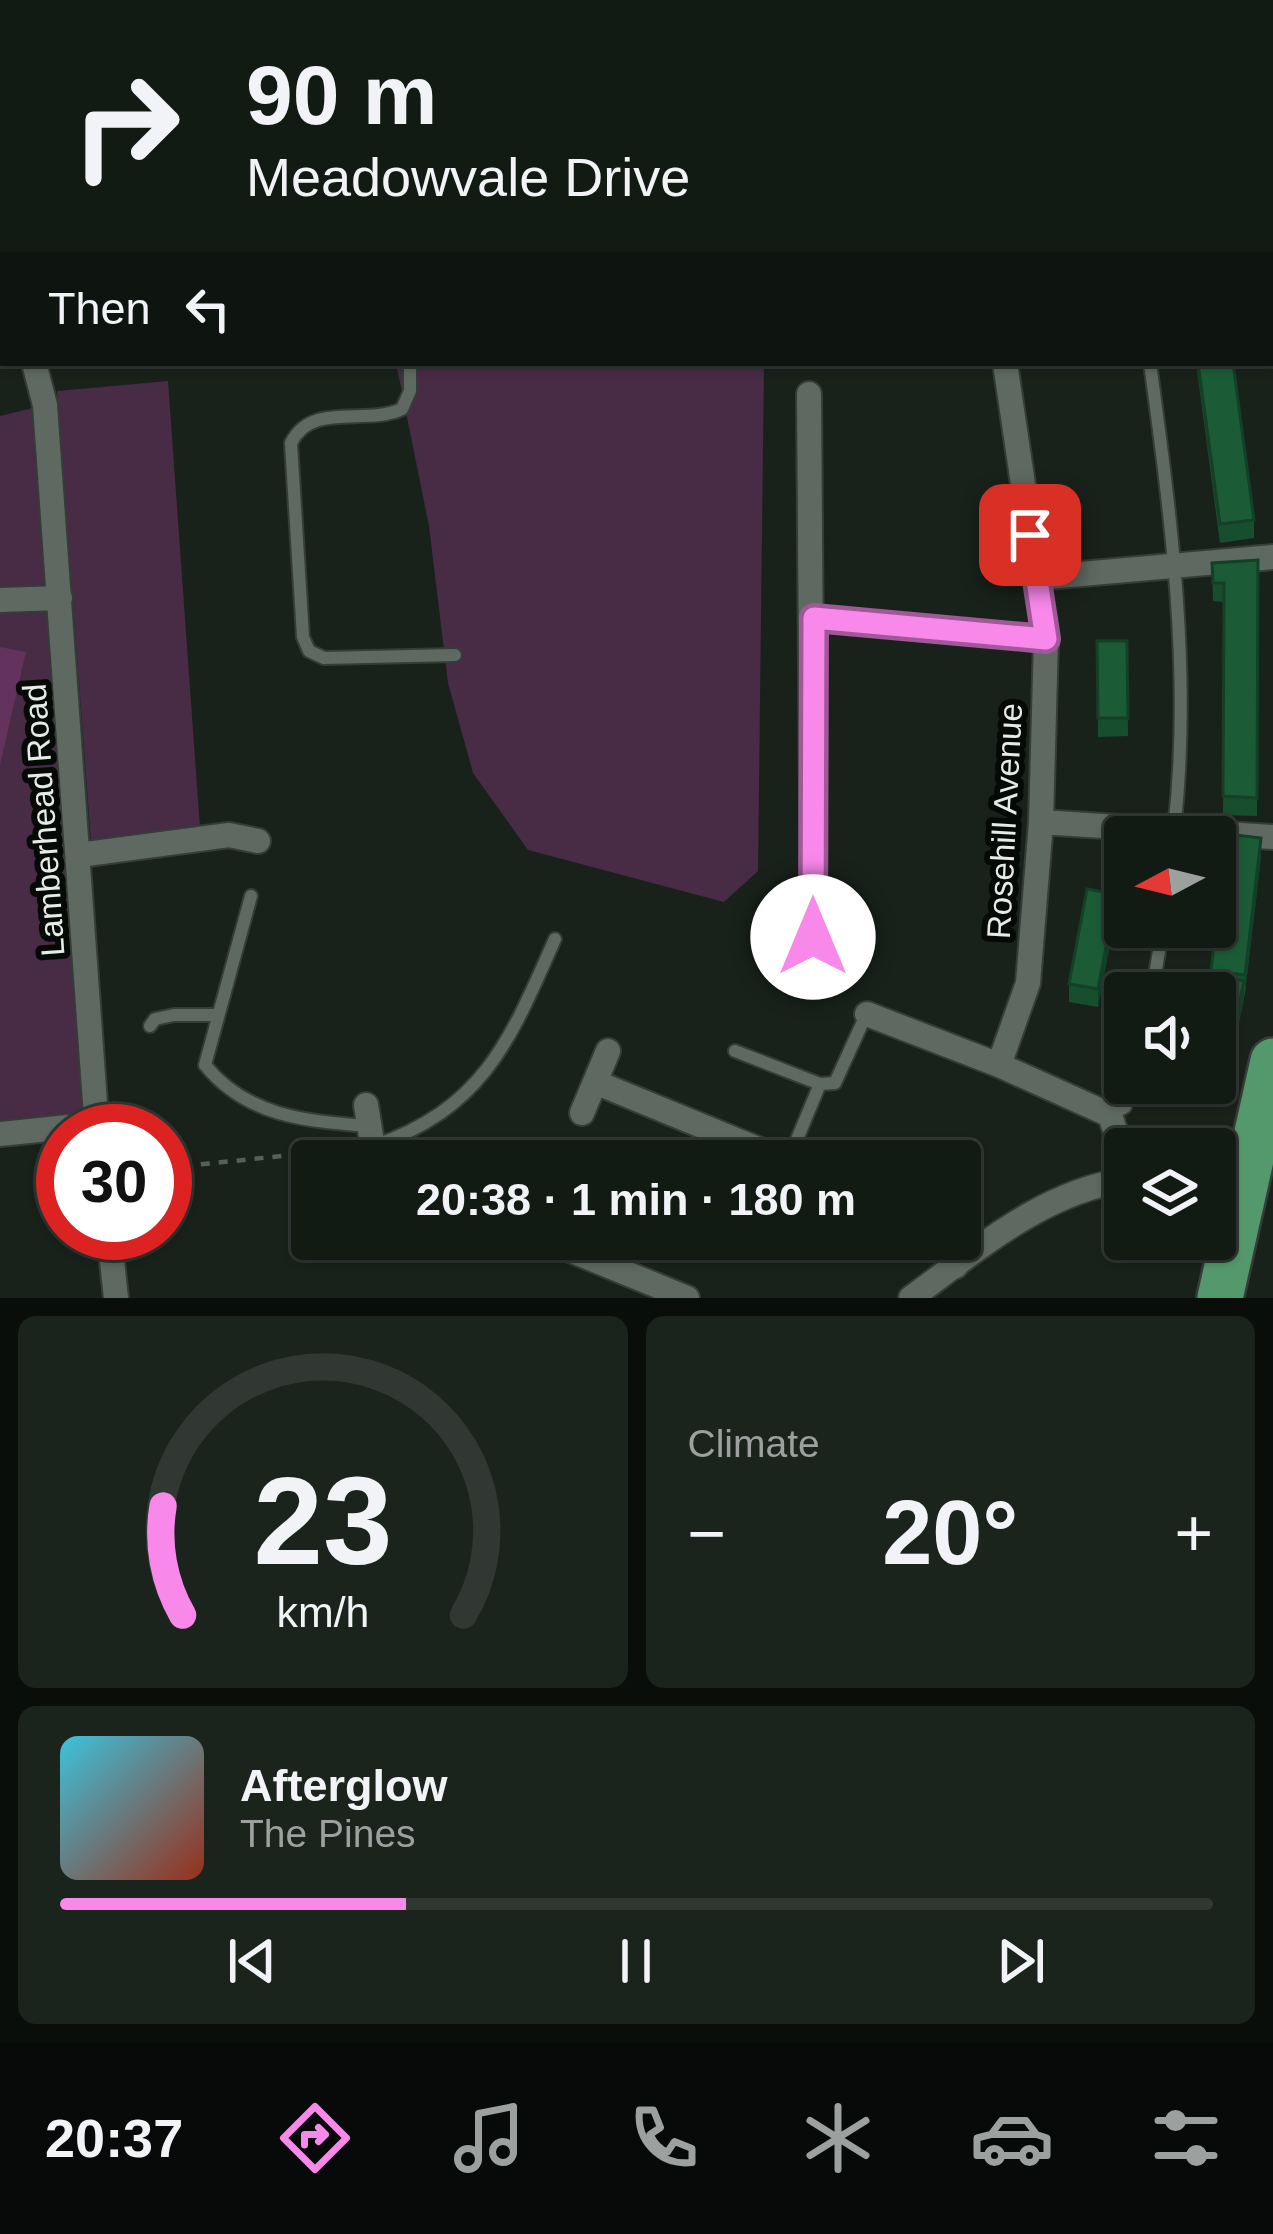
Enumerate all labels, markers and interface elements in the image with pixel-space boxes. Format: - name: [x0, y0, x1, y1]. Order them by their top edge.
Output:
- icon: right: [48, 48, 204, 204]
- text: 90 m: [246, 48, 437, 142]
- text: Meadowvale Drive: [246, 147, 690, 207]
- icon: left: [175, 276, 241, 342]
- text: Then: [48, 283, 151, 334]
- pin: [979, 484, 1081, 586]
- icon: arrive: [997, 502, 1063, 568]
- street label: Lamberhead Road: [16, 682, 71, 958]
- street label: Rosehill Avenue: [980, 702, 1029, 940]
- north arrow: [1104, 816, 1236, 948]
- map controls: [1104, 816, 1236, 1260]
- position arrow: [750, 874, 876, 1000]
- button: sound: [1104, 972, 1236, 1104]
- speed limit sign: 30: [36, 1104, 192, 1260]
- button: layers: [1104, 1128, 1236, 1260]
- text: 20:38 · 1 min · 180 m: [416, 1174, 856, 1225]
- text: Climate: [688, 1422, 820, 1465]
- text: 23: [253, 1451, 392, 1590]
- text: 20°: [882, 1483, 1018, 1583]
- text: −: [688, 1496, 726, 1570]
- text: +: [1174, 1496, 1213, 1570]
- text: km/h: [276, 1588, 369, 1636]
- text: Afterglow: [240, 1760, 448, 1811]
- text: The Pines: [240, 1812, 416, 1855]
- icon: previous: [219, 1928, 285, 1994]
- icon: pause: [603, 1928, 669, 1994]
- icon: next: [988, 1928, 1054, 1994]
- icon: directions: [273, 2096, 357, 2180]
- icon: music: [447, 2096, 531, 2180]
- icon: phone: [622, 2096, 706, 2180]
- icon: climate: [796, 2096, 880, 2180]
- icon: car: [970, 2096, 1054, 2180]
- icon: filters: [1144, 2096, 1228, 2180]
- text: 20:37: [45, 2108, 183, 2168]

